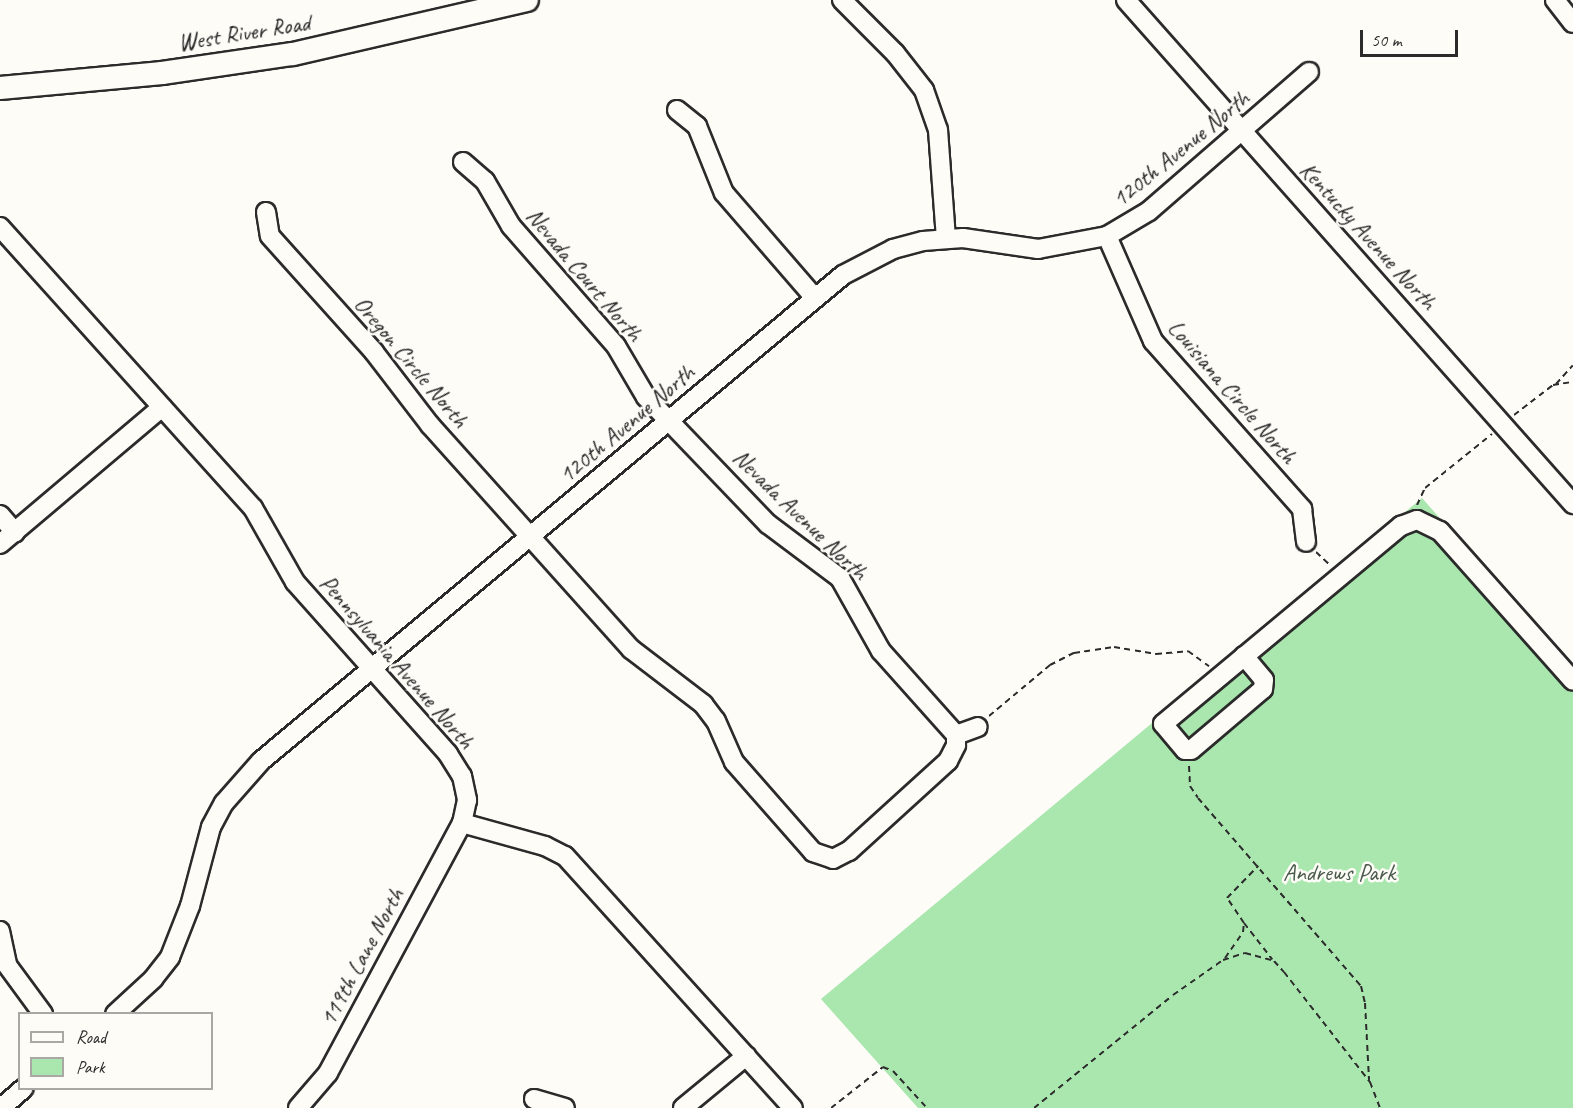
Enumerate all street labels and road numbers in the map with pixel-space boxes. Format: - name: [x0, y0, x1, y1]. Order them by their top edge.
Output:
- street label: West River Road: [175, 8, 313, 58]
- street label: 120th Avenue North: [1107, 85, 1255, 213]
- street label: Kentucky Avenue North: [1294, 156, 1442, 316]
- street label: Nevada Court North: [519, 202, 649, 348]
- street label: Oregon Circle North: [348, 290, 474, 434]
- street label: Louisiana Circle North: [1162, 314, 1302, 470]
- street label: 120th Avenue North: [553, 359, 701, 489]
- street label: Nevada Avenue North: [727, 443, 873, 587]
- street label: Pennsylvania Avenue North: [314, 569, 480, 755]
- street label: 119th Lane North: [313, 883, 411, 1031]

